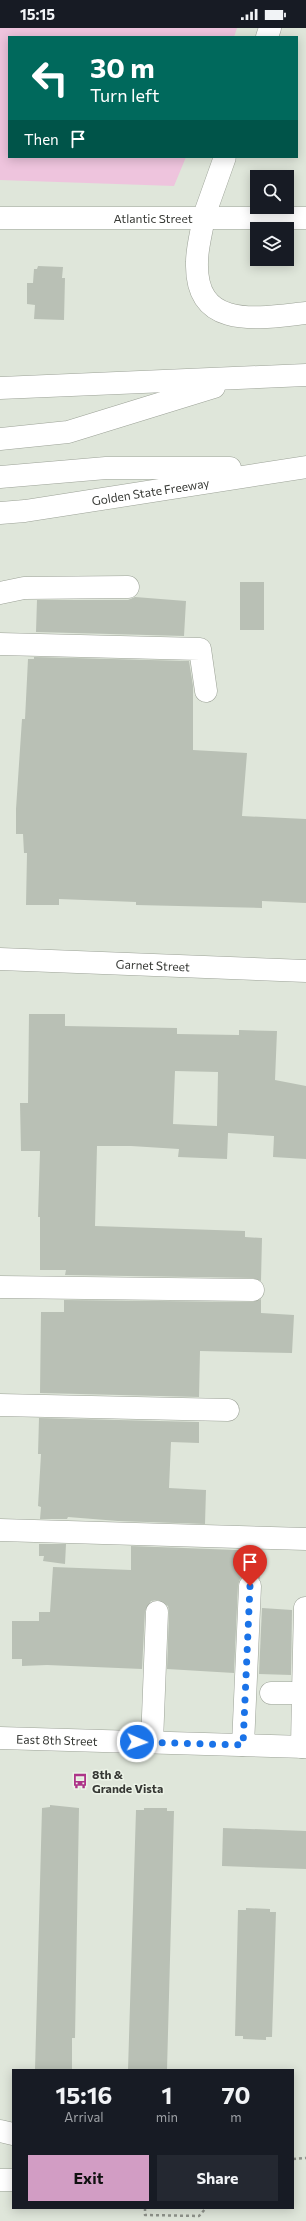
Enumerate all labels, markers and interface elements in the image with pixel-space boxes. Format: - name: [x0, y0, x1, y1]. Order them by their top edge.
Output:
- text: 15:15: [20, 5, 55, 23]
- text: 30 m: [90, 50, 155, 84]
- icon: left: [24, 52, 76, 104]
- text: Turn left: [90, 84, 159, 106]
- icon: arrive: [67, 128, 89, 150]
- text: Then: [24, 130, 59, 148]
- map controls: [250, 170, 294, 266]
- button: search: [250, 170, 294, 214]
- street label: Atlantic Street: [113, 211, 193, 225]
- button: layers: [250, 222, 294, 266]
- street label: Golden State Freeway: [91, 475, 210, 507]
- street label: Garnet Street: [116, 957, 190, 973]
- pin: [233, 1545, 267, 1586]
- icon: arrive: [239, 1551, 261, 1573]
- position arrow: [116, 1721, 158, 1763]
- street label: East 8th Street: [16, 1731, 98, 1748]
- place label: 8th & Grande Vista: [92, 1767, 163, 1795]
- bus stop icon: 8th & Grande Vista: [71, 1772, 89, 1790]
- text: 15:16: [55, 2080, 112, 2109]
- text: 1: [161, 2080, 172, 2109]
- text: 70: [221, 2080, 250, 2109]
- text: Arrival: [64, 2109, 104, 2125]
- text: min: [156, 2109, 178, 2125]
- text: m: [230, 2109, 242, 2125]
- button: Exit: [28, 2155, 149, 2201]
- button: Share: [157, 2155, 278, 2201]

